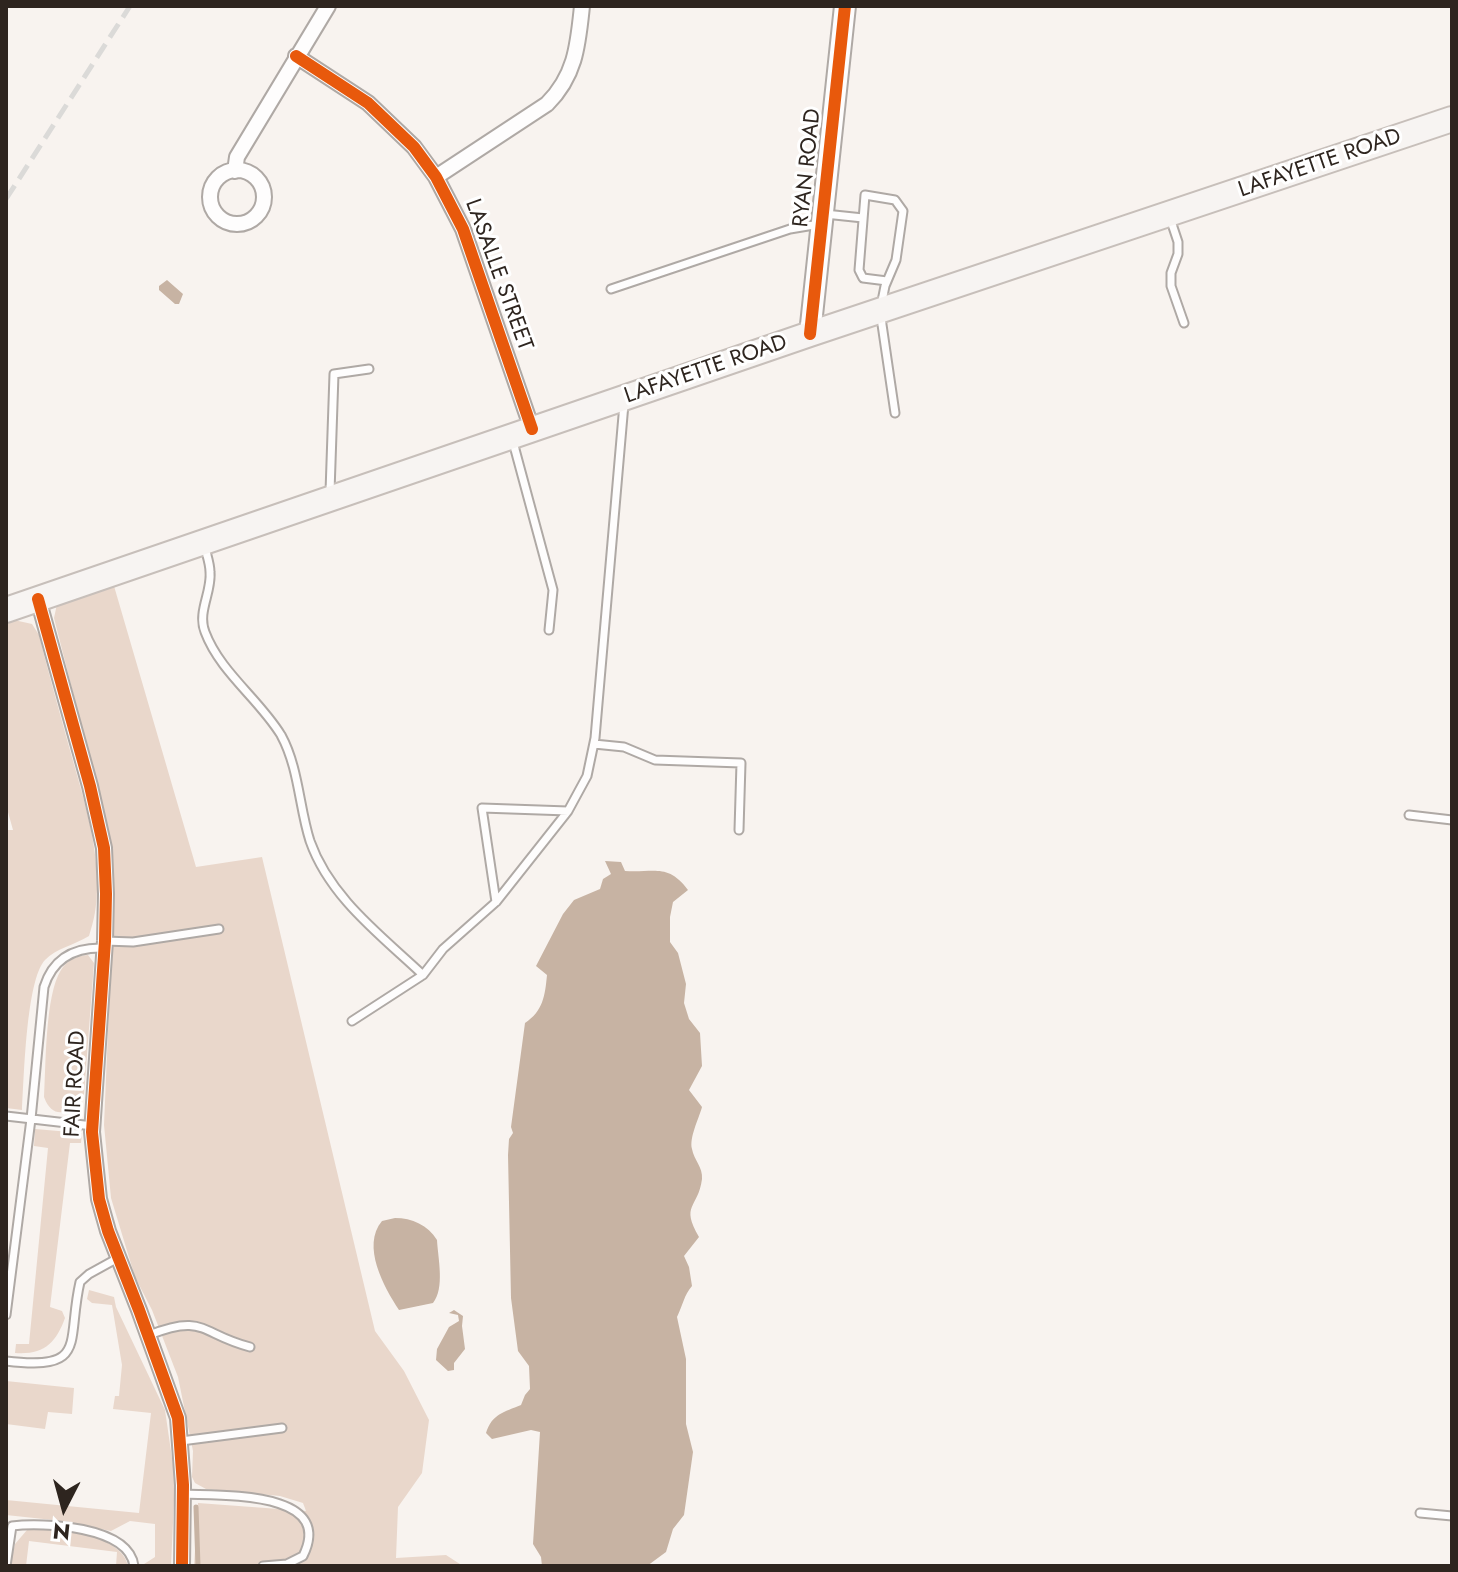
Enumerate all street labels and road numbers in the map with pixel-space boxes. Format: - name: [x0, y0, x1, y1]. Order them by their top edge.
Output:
- street label: RYAN ROAD: [789, 107, 827, 229]
- street label: LAFAYETTE ROAD: [1235, 124, 1405, 204]
- street label: LASALLE STREET: [458, 196, 538, 354]
- street label: LAFAYETTE ROAD: [621, 330, 791, 410]
- street label: FAIR ROAD: [60, 1030, 92, 1138]

